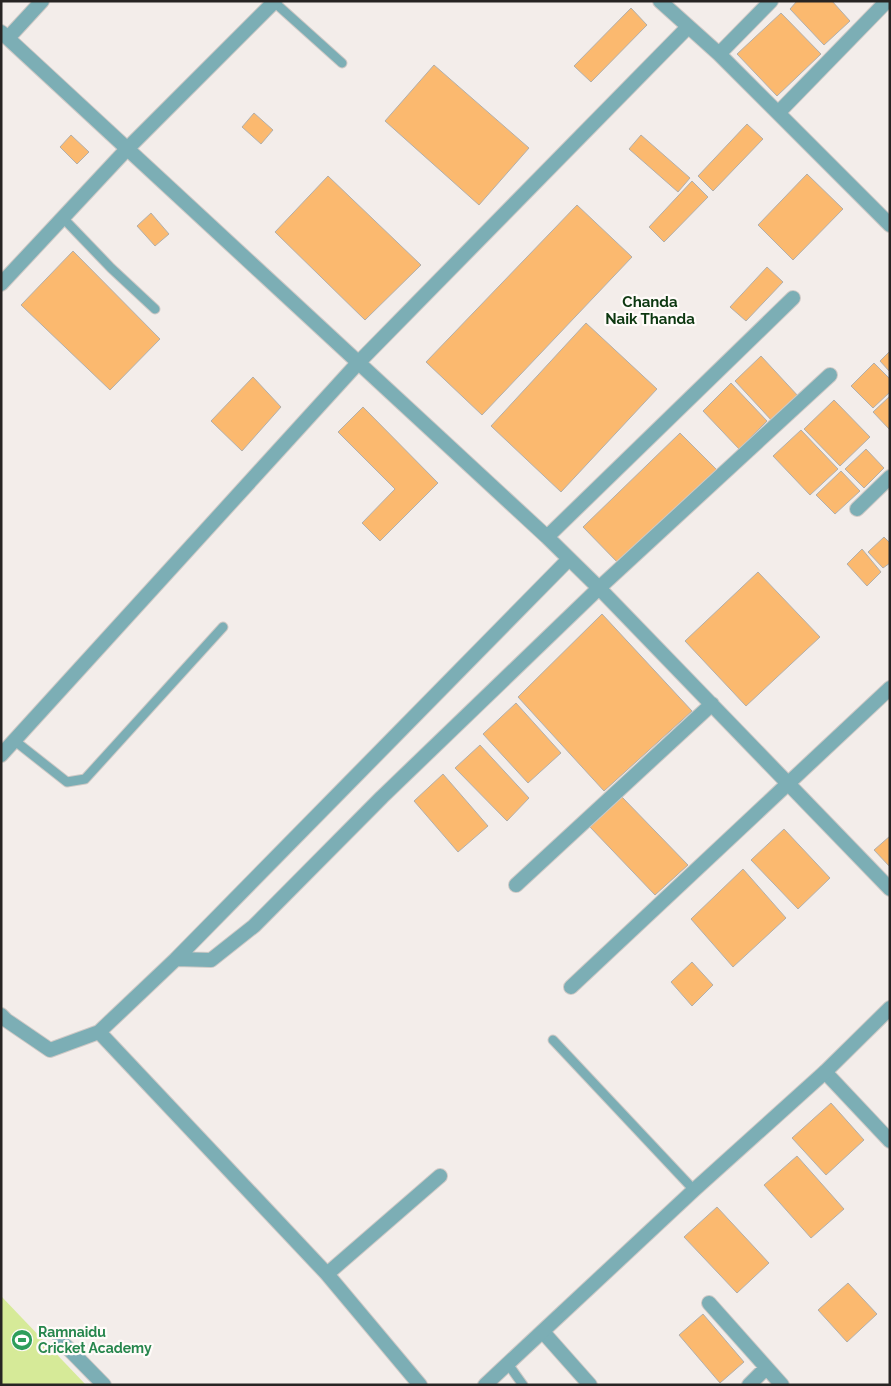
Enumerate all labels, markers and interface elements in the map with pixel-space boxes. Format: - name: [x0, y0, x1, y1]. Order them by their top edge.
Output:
- district label: Chanda Naik Thanda: [605, 293, 695, 328]
- place label: Ramnaidu Cricket Academy: [38, 1324, 152, 1356]
- sports icon: Ramnaidu Cricket Academy: [10, 1328, 34, 1352]

